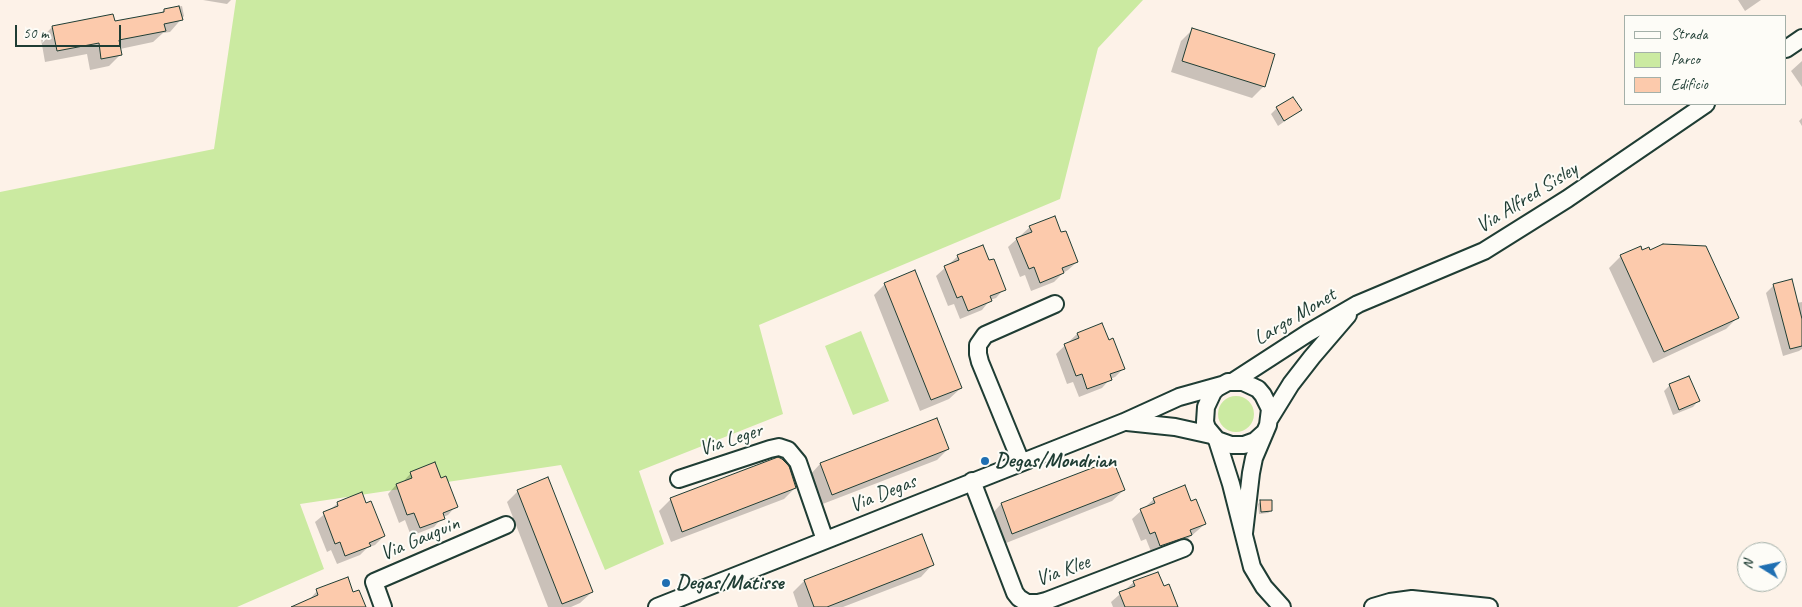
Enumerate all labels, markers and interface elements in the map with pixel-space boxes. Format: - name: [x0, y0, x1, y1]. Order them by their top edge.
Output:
- scale bar: [18, 15, 124, 47]
- legend: [1624, 15, 1787, 105]
- text: 50 m: [23, 24, 49, 43]
- text: Strada: [1671, 25, 1707, 44]
- text: Parco: [1671, 50, 1700, 69]
- text: Edificio: [1671, 75, 1708, 94]
- street label: Via Alfred Sisley: [1472, 157, 1582, 239]
- street label: Largo Monet: [1249, 283, 1341, 351]
- street label: Via Leger: [696, 418, 766, 462]
- place label: Degas/Mondrian: [995, 448, 1116, 474]
- marker: Degas/Mondrian: [979, 455, 991, 467]
- street label: Via Degas: [846, 469, 920, 519]
- street label: Via Gauguin: [377, 511, 463, 567]
- north arrow: [1737, 542, 1787, 592]
- street label: Via Klee: [1033, 550, 1093, 592]
- text: N: [1739, 559, 1757, 570]
- place label: Degas/Matisse: [676, 570, 784, 596]
- marker: Degas/Matisse: [660, 577, 672, 589]

